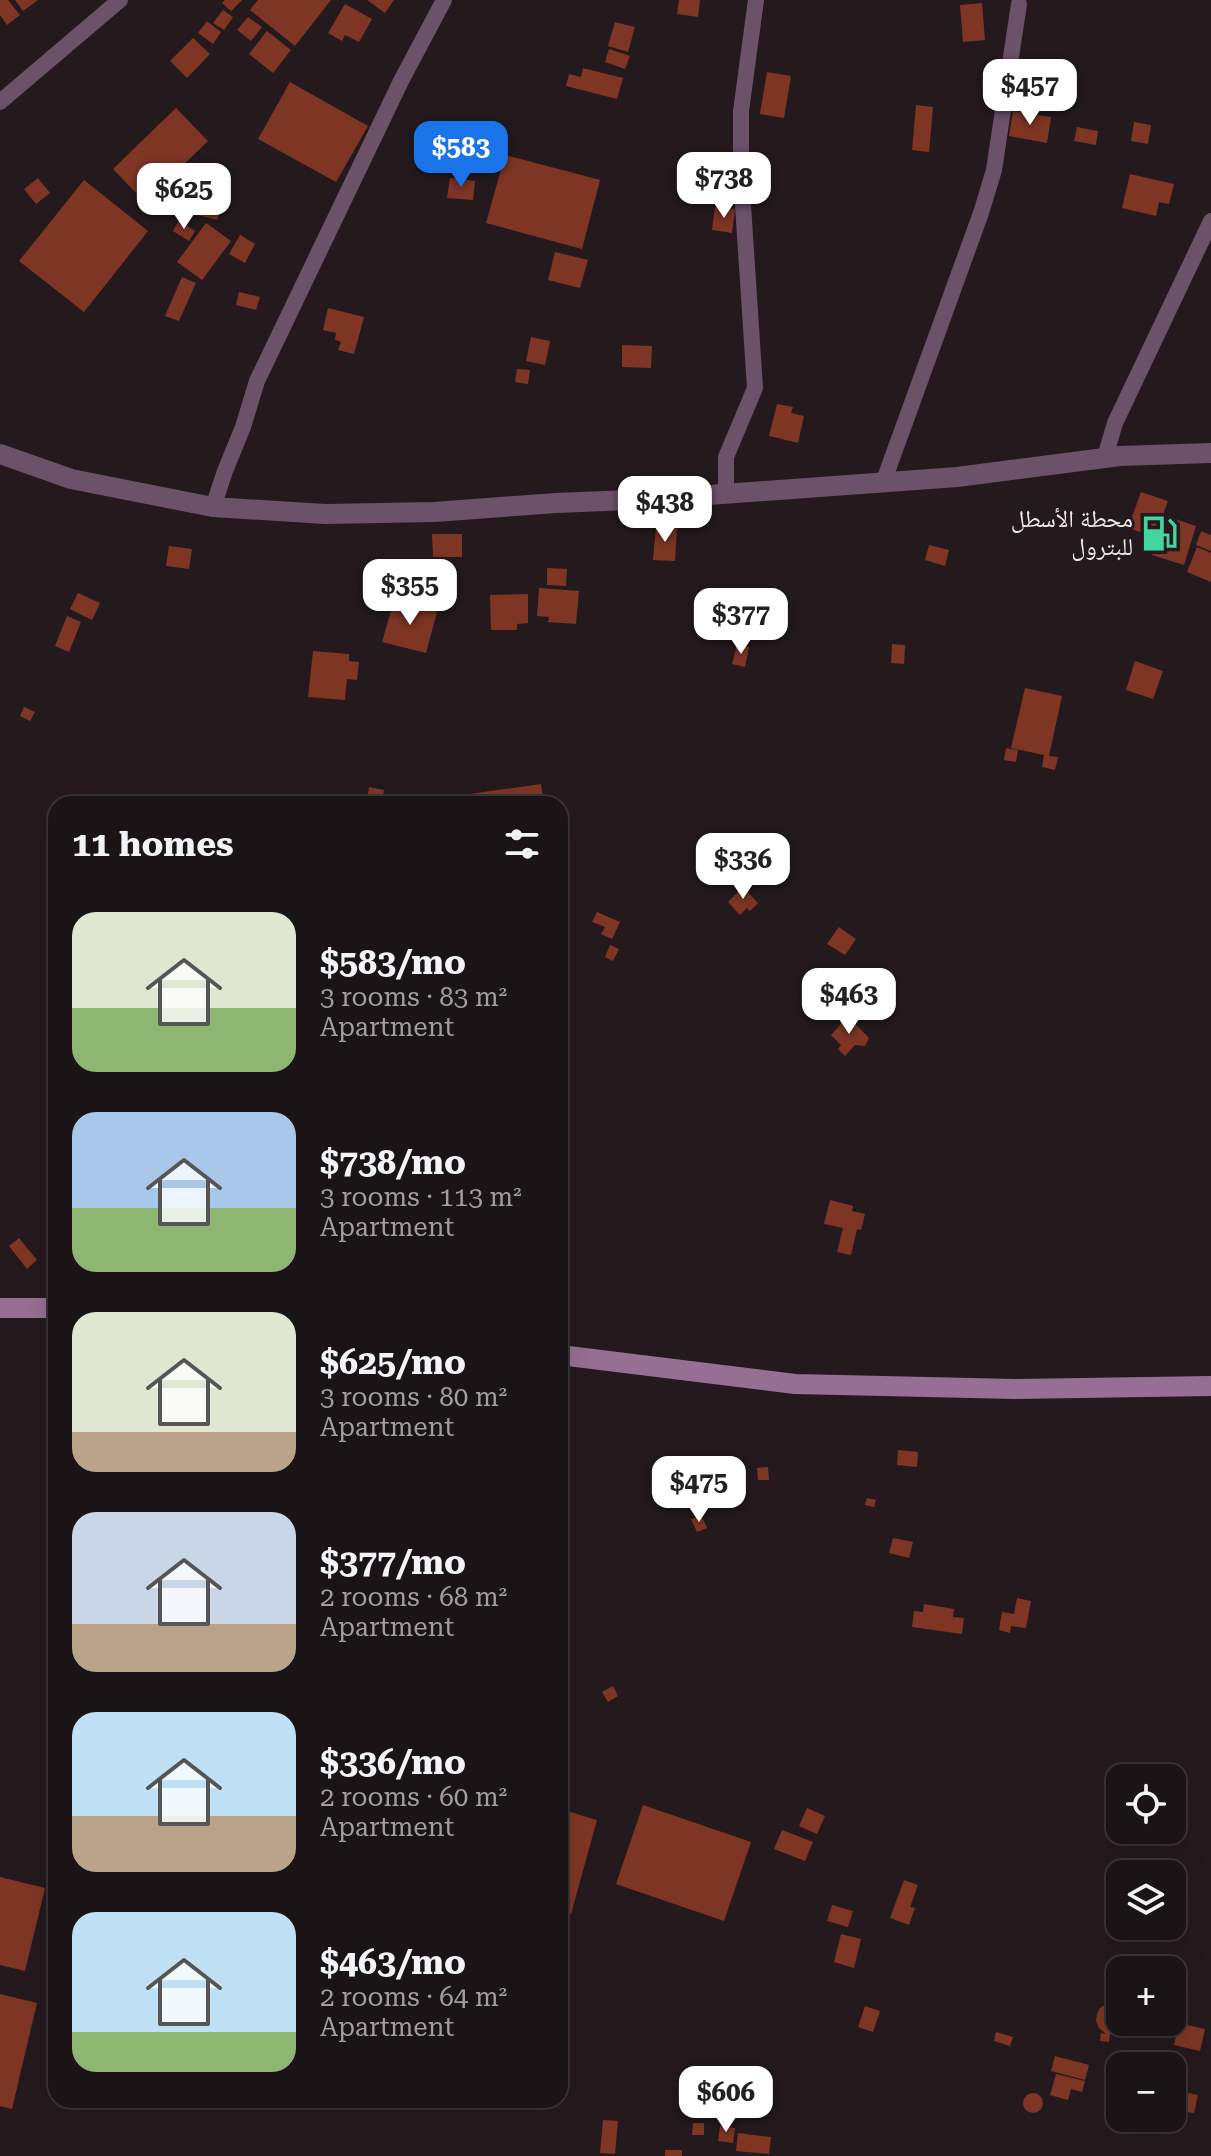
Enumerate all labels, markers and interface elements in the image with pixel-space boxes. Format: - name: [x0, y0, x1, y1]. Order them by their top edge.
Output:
- pin: $457: [983, 59, 1077, 127]
- text: $457: [1001, 70, 1059, 100]
- pin: $583: [414, 121, 508, 189]
- text: $583: [432, 132, 490, 162]
- pin: $738: [677, 152, 771, 220]
- pin: $625: [137, 163, 231, 231]
- text: $738: [695, 163, 753, 193]
- text: $625: [155, 174, 213, 204]
- pin: $438: [618, 476, 712, 544]
- text: $438: [636, 487, 694, 517]
- place label: محطة الأسطل للبترول: [1011, 505, 1133, 561]
- fuel station icon: محطة الأسطل للبترول: [1140, 514, 1178, 552]
- pin: $355: [363, 559, 457, 627]
- text: $355: [381, 570, 439, 600]
- pin: $377: [694, 588, 788, 656]
- text: $377: [712, 599, 770, 629]
- icon: filters: [500, 822, 544, 866]
- text: 11 homes: [72, 824, 234, 864]
- pin: $336: [696, 833, 790, 901]
- text: $336: [714, 844, 772, 874]
- text: $583/mo: [320, 942, 466, 982]
- icon: home: [136, 944, 232, 1040]
- pin: $463: [802, 968, 896, 1036]
- text: $463: [820, 979, 878, 1009]
- text: 3 rooms · 83 m²: [320, 982, 507, 1012]
- text: Apartment: [320, 1012, 454, 1042]
- text: $738/mo: [320, 1142, 466, 1182]
- icon: home: [136, 1144, 232, 1240]
- text: 3 rooms · 113 m²: [320, 1182, 522, 1212]
- text: Apartment: [320, 1212, 454, 1242]
- text: $625/mo: [320, 1342, 466, 1382]
- icon: home: [136, 1344, 232, 1440]
- text: 3 rooms · 80 m²: [320, 1382, 507, 1412]
- text: Apartment: [320, 1412, 454, 1442]
- pin: $475: [652, 1456, 746, 1524]
- text: $475: [670, 1467, 728, 1497]
- text: $377/mo: [320, 1542, 466, 1582]
- icon: home: [136, 1544, 232, 1640]
- text: 2 rooms · 68 m²: [320, 1582, 507, 1612]
- text: Apartment: [320, 1612, 454, 1642]
- text: $336/mo: [320, 1742, 466, 1782]
- icon: home: [136, 1744, 232, 1840]
- map controls: [1106, 1764, 1186, 2132]
- button: locate: [1106, 1764, 1186, 1844]
- text: 2 rooms · 60 m²: [320, 1782, 507, 1812]
- text: Apartment: [320, 1812, 454, 1842]
- button: layers: [1106, 1860, 1186, 1940]
- text: $463/mo: [320, 1942, 466, 1982]
- icon: home: [136, 1944, 232, 2040]
- button: +: [1106, 1956, 1186, 2036]
- text: 2 rooms · 64 m²: [320, 1982, 507, 2012]
- text: Apartment: [320, 2012, 454, 2042]
- button: −: [1106, 2052, 1186, 2132]
- pin: $606: [679, 2066, 773, 2134]
- text: $606: [697, 2077, 755, 2107]

